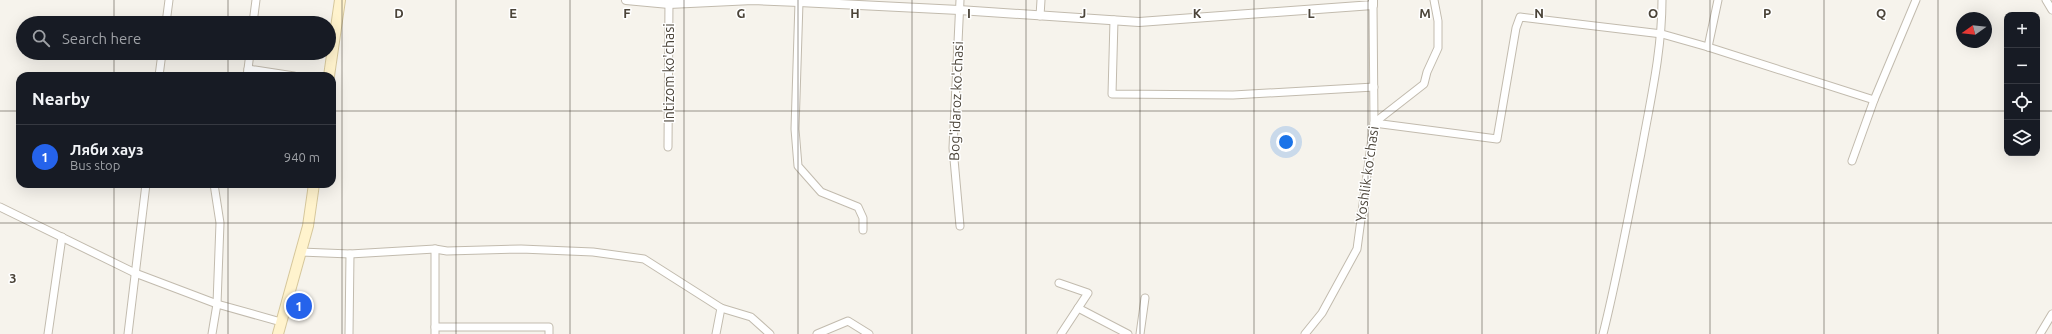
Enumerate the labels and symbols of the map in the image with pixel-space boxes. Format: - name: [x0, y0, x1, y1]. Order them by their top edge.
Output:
- text: D: [394, 6, 404, 20]
- text: E: [509, 6, 517, 20]
- text: F: [623, 6, 631, 20]
- text: G: [737, 6, 746, 20]
- text: H: [850, 6, 860, 20]
- text: I: [967, 6, 971, 20]
- text: J: [1080, 6, 1086, 20]
- text: K: [1193, 6, 1202, 20]
- text: L: [1307, 6, 1315, 20]
- text: M: [1419, 6, 1431, 20]
- text: N: [1534, 6, 1544, 20]
- text: O: [1648, 6, 1658, 20]
- text: P: [1763, 6, 1771, 20]
- text: Q: [1876, 6, 1886, 20]
- north arrow: [1956, 12, 1992, 48]
- street label: Intizom ko'chasi: [661, 23, 677, 123]
- street label: Bog'idaroz ko'chasi: [946, 41, 966, 161]
- street label: Yoshlik ko'chasi: [1352, 125, 1382, 223]
- your location: [1276, 132, 1296, 152]
- text: 3: [9, 271, 17, 285]
- pin: 1: [286, 291, 312, 321]

